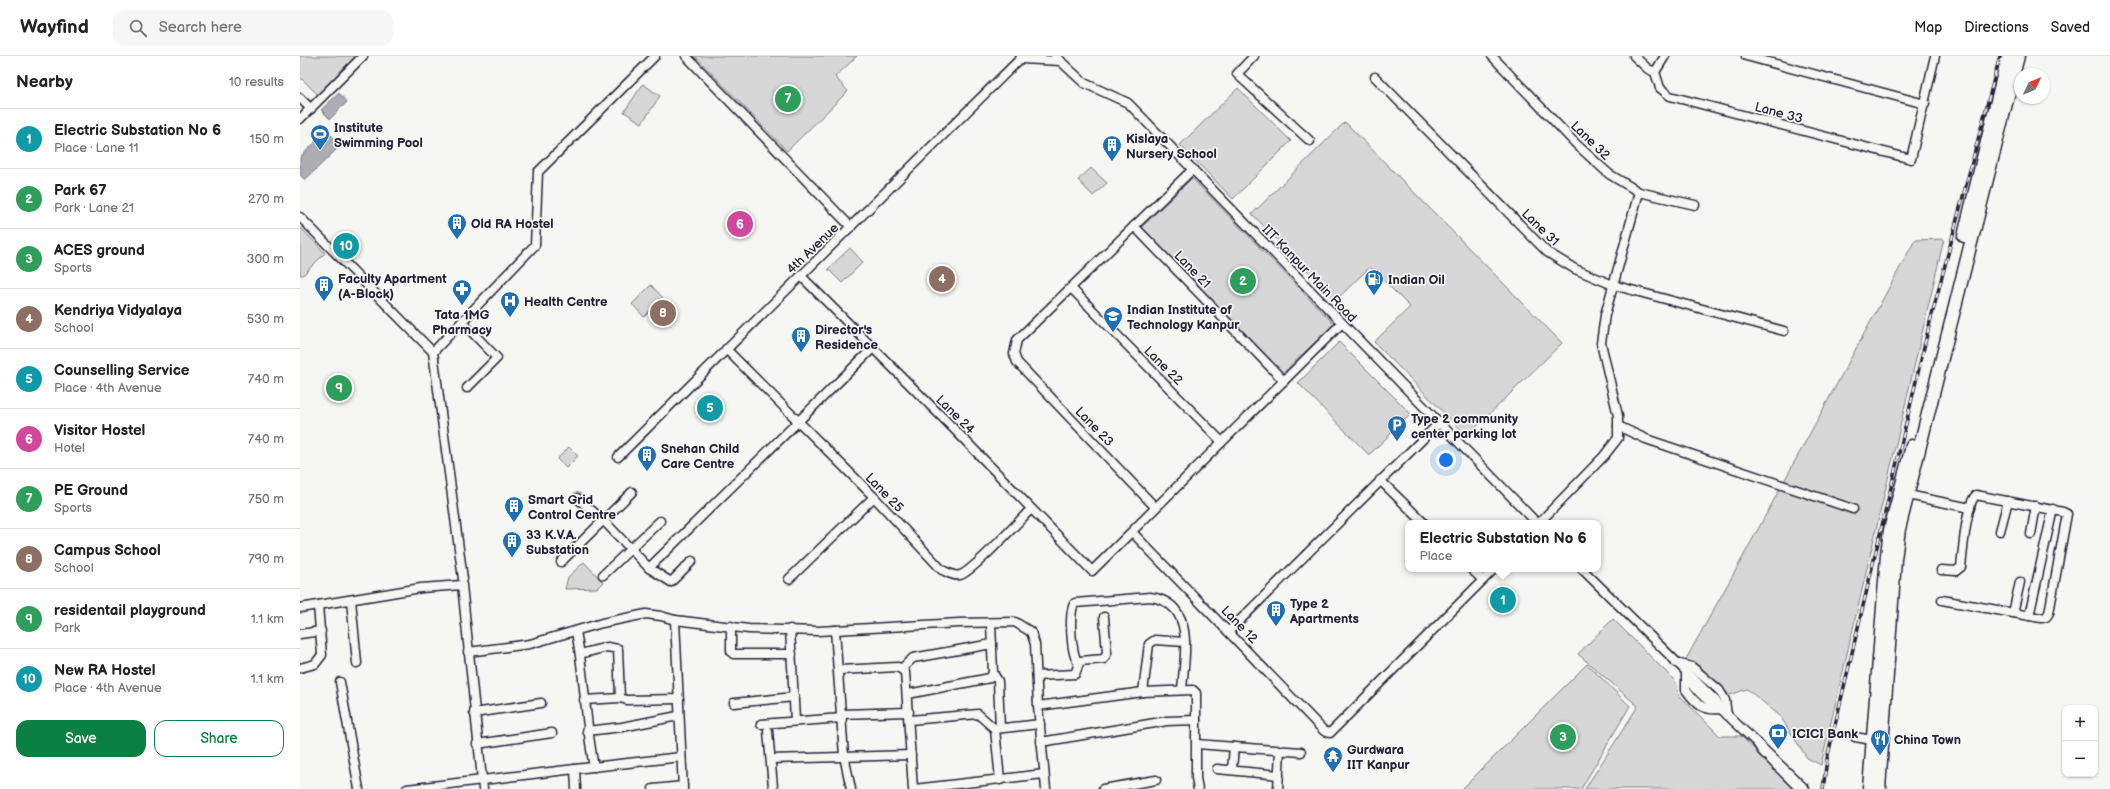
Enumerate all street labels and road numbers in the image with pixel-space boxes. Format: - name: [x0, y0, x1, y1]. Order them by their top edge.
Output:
- street label: Lane 33: [1753, 99, 1804, 127]
- street label: Lane 32: [1567, 118, 1614, 164]
- street label: Lane 31: [1518, 206, 1562, 249]
- street label: 4th Avenue: [783, 220, 842, 277]
- street label: IIT Kanpur Main Road: [1259, 222, 1360, 326]
- street label: Lane 21: [1171, 248, 1214, 292]
- street label: Lane 22: [1141, 343, 1186, 389]
- street label: Lane 24: [933, 392, 978, 438]
- street label: Lane 23: [1072, 404, 1117, 450]
- street label: Lane 25: [862, 470, 907, 516]
- street label: Lane 12: [1218, 603, 1261, 647]

